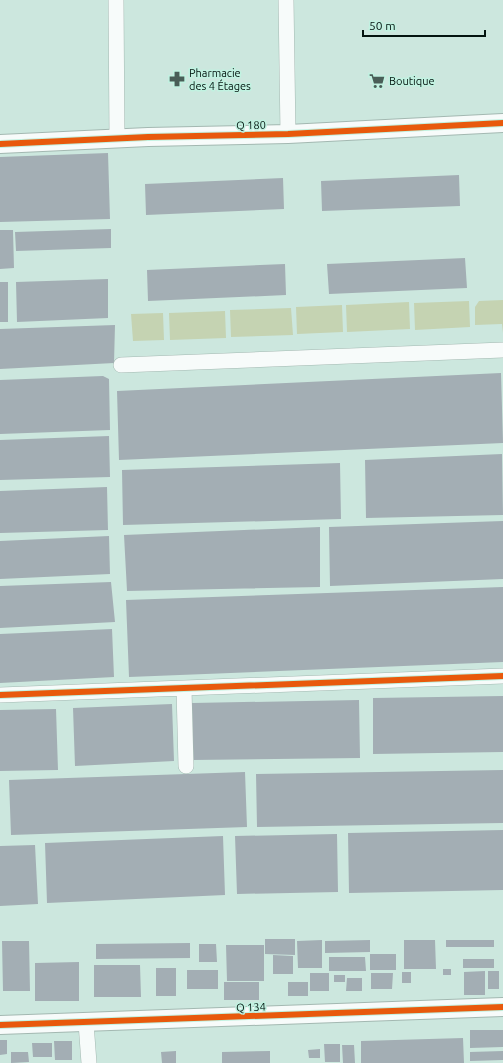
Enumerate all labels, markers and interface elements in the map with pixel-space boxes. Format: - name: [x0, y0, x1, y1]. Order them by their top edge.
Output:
- scale bar: [363, 12, 485, 38]
- text: 50 m: [369, 19, 396, 32]
- place label: Pharmacie des 4 Étages: [189, 67, 251, 92]
- pharmacy icon: Pharmacie des 4 Étages: [168, 70, 186, 88]
- supermarket icon: Boutique: [368, 72, 386, 90]
- place label: Boutique: [389, 75, 435, 87]
- street label: Q 180: [236, 119, 266, 131]
- street label: Q 134: [236, 1000, 266, 1014]

